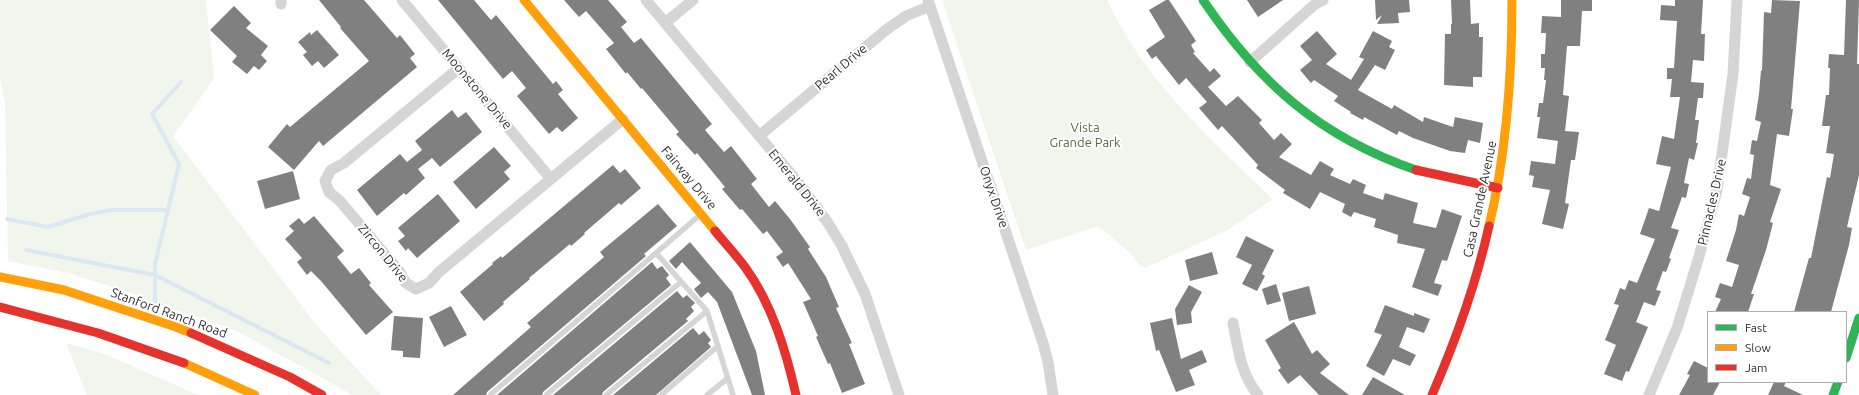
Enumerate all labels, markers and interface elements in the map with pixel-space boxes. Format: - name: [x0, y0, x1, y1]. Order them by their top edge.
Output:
- street label: Pearl Drive: [812, 41, 870, 93]
- street label: Moonstone Drive: [439, 45, 515, 133]
- park label: Vista Grande Park: [1049, 120, 1121, 151]
- street label: Casa Grande Avenue: [1460, 139, 1500, 259]
- street label: Fairway Drive: [658, 143, 720, 213]
- street label: Emerald Drive: [765, 146, 829, 220]
- street label: Pinnacles Drive: [1694, 157, 1730, 247]
- street label: Onyx Drive: [976, 164, 1012, 230]
- street label: Zircon Drive: [355, 221, 411, 285]
- street label: Stanford Ranch Road: [109, 285, 229, 341]
- legend: [1707, 311, 1847, 383]
- text: Fast: [1745, 321, 1767, 334]
- text: Slow: [1745, 341, 1771, 354]
- text: Jam: [1745, 361, 1767, 374]

